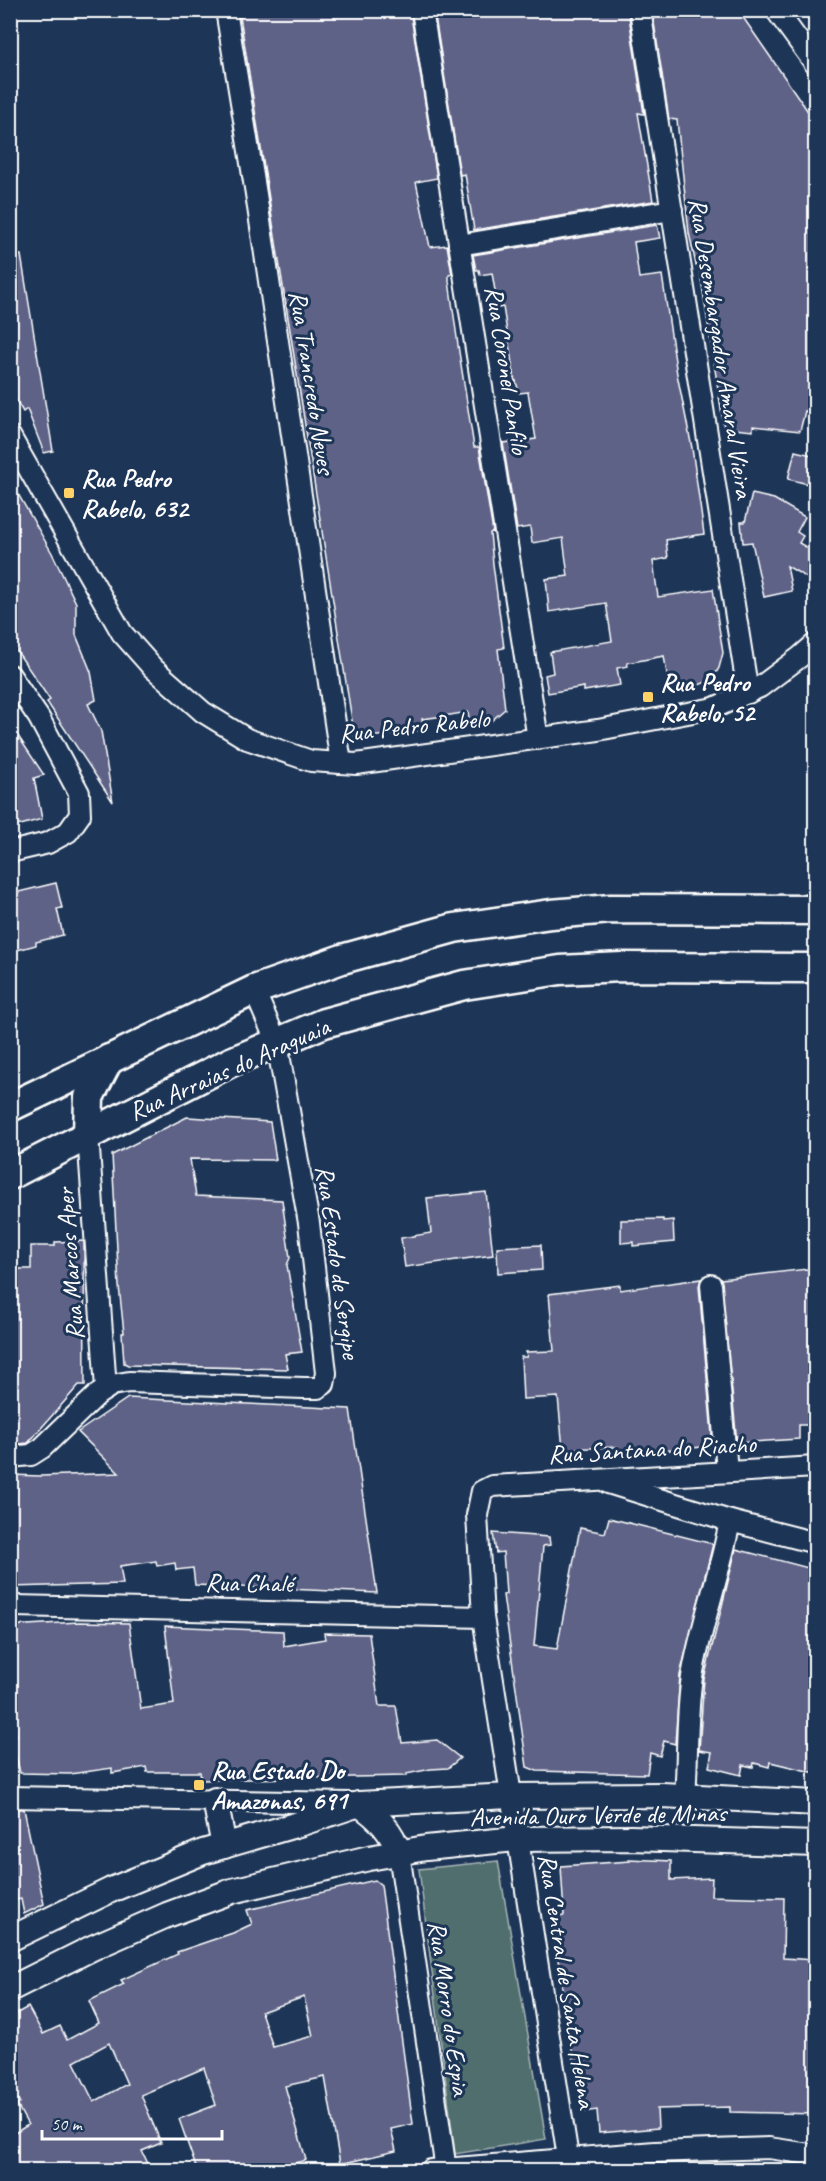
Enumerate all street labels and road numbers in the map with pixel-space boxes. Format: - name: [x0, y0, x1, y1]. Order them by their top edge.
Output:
- street label: Rua Desembargador Amaral Vieira: [681, 195, 761, 502]
- street label: Rua Coronel Panfilo: [477, 284, 537, 458]
- street label: Rua Trancredo Neves: [281, 288, 343, 478]
- street label: Rua Pedro Rabelo: [337, 701, 493, 750]
- street label: Rua Arraias do Araguaia: [123, 1009, 336, 1128]
- street label: Rua Estado de Sergipe: [308, 1163, 368, 1362]
- street label: Rua Marcos Aper: [48, 1185, 92, 1341]
- street label: Rua Santana do Riacho: [547, 1427, 759, 1471]
- street label: Rua Chalé: [205, 1566, 297, 1600]
- street label: Avenida Ouro Verde de Minas: [470, 1796, 729, 1834]
- street label: Rua Central de Santa Helena: [531, 1851, 604, 2112]
- street label: Rua Morro do Espia: [420, 1919, 478, 2099]

